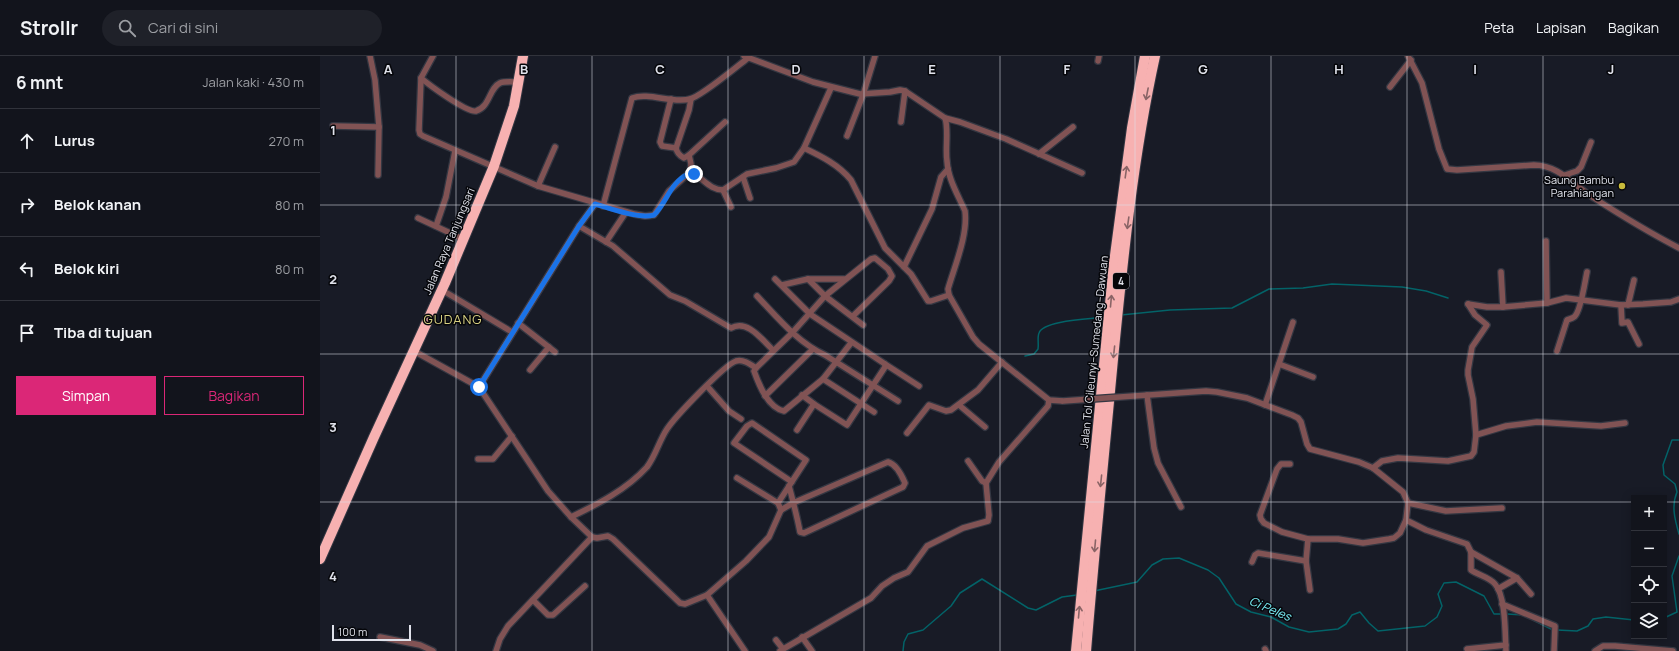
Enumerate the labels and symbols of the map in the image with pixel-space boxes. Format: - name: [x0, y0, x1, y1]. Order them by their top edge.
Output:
- text: A: [384, 60, 393, 78]
- text: B: [520, 60, 528, 78]
- text: C: [655, 60, 665, 78]
- text: D: [791, 60, 801, 78]
- text: E: [928, 60, 936, 78]
- text: F: [1064, 60, 1071, 78]
- text: G: [1198, 60, 1208, 78]
- text: H: [1334, 60, 1344, 78]
- text: I: [1473, 60, 1477, 78]
- text: J: [1608, 60, 1614, 78]
- one-way arrow: [1143, 87, 1151, 100]
- text: 1: [330, 121, 336, 139]
- route end: [685, 165, 703, 183]
- one-way arrow: [1122, 166, 1130, 179]
- place label: Saung Bambu Parahiangan: [1544, 172, 1614, 200]
- marker: Saung Bambu Parahiangan: [1617, 181, 1627, 191]
- street label: Jalan Raya Tanjungsari: [419, 185, 478, 296]
- one-way arrow: [1124, 216, 1132, 229]
- street label: Jalan Tol Cileunyi–Sumedang–Dawuan: [1076, 255, 1111, 449]
- text: 2: [329, 270, 337, 288]
- road number: 4: [1113, 273, 1129, 289]
- one-way arrow: [1107, 295, 1114, 308]
- district label: GUDANG: [423, 310, 483, 328]
- one-way arrow: [1110, 345, 1118, 358]
- route start: [470, 378, 488, 396]
- text: 3: [329, 418, 337, 436]
- one-way arrow: [1097, 474, 1105, 487]
- one-way arrow: [1091, 539, 1099, 552]
- text: 4: [329, 567, 337, 585]
- water label: Ci Peles: [1247, 592, 1295, 626]
- one-way arrow: [1076, 606, 1083, 619]
- scale bar: [332, 623, 411, 642]

